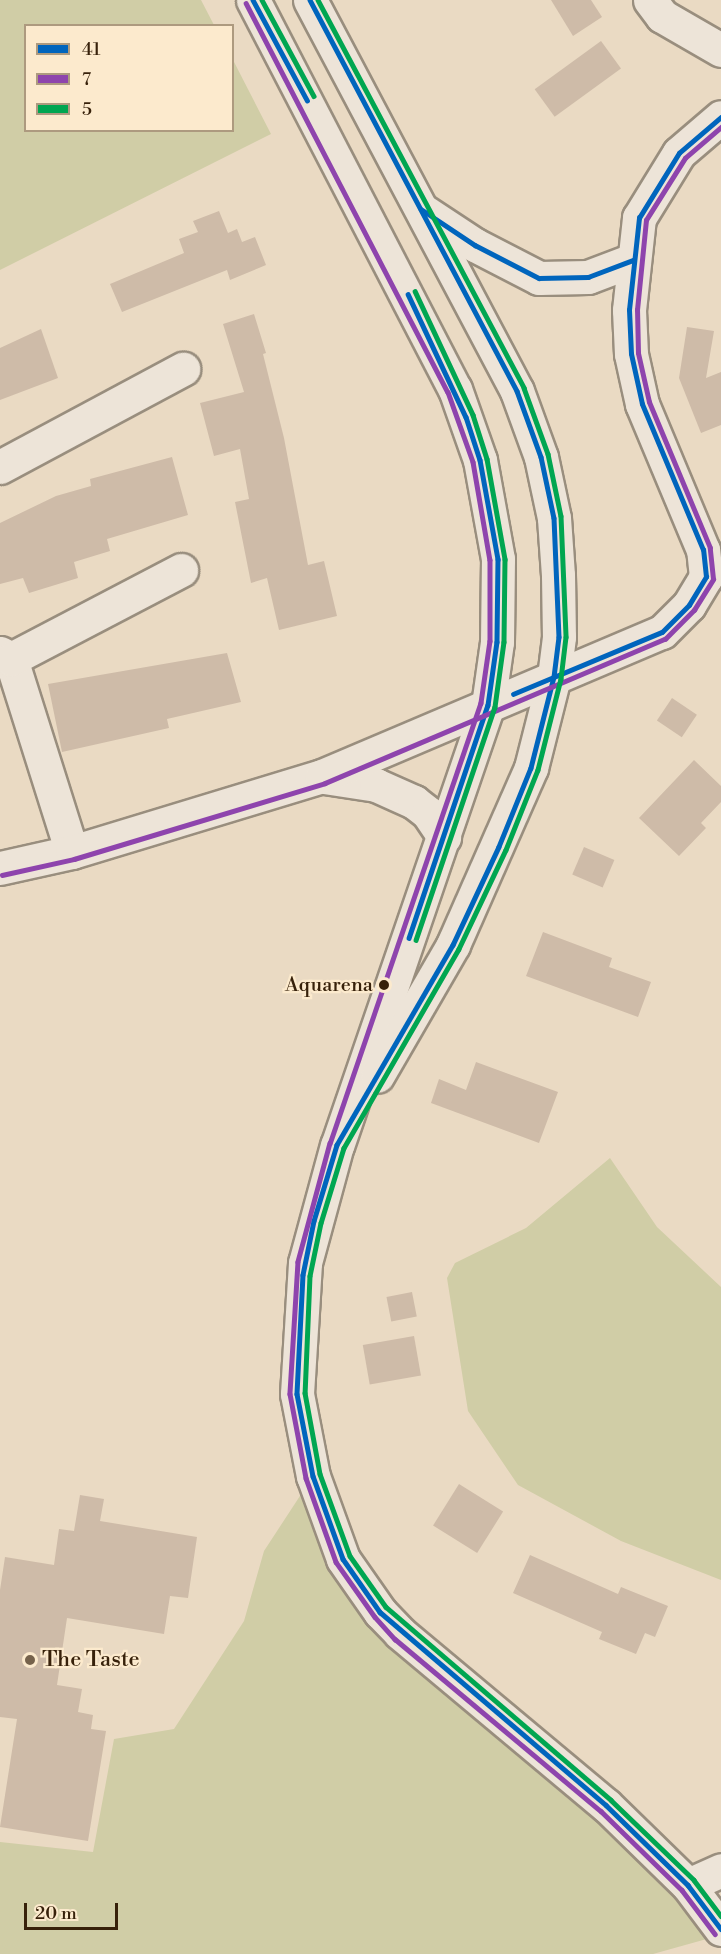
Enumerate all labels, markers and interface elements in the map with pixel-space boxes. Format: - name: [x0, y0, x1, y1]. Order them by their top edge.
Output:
- legend: [24, 24, 234, 132]
- text: 41: [82, 38, 100, 61]
- text: 7: [82, 68, 91, 91]
- text: 5: [82, 98, 92, 121]
- place label: Aquarena: [285, 973, 373, 997]
- marker: Aquarena: [378, 979, 390, 991]
- place label: The Taste: [42, 1647, 140, 1673]
- marker: The Taste: [23, 1653, 37, 1667]
- scale bar: [27, 1891, 122, 1929]
- text: 20 m: [35, 1902, 77, 1925]

